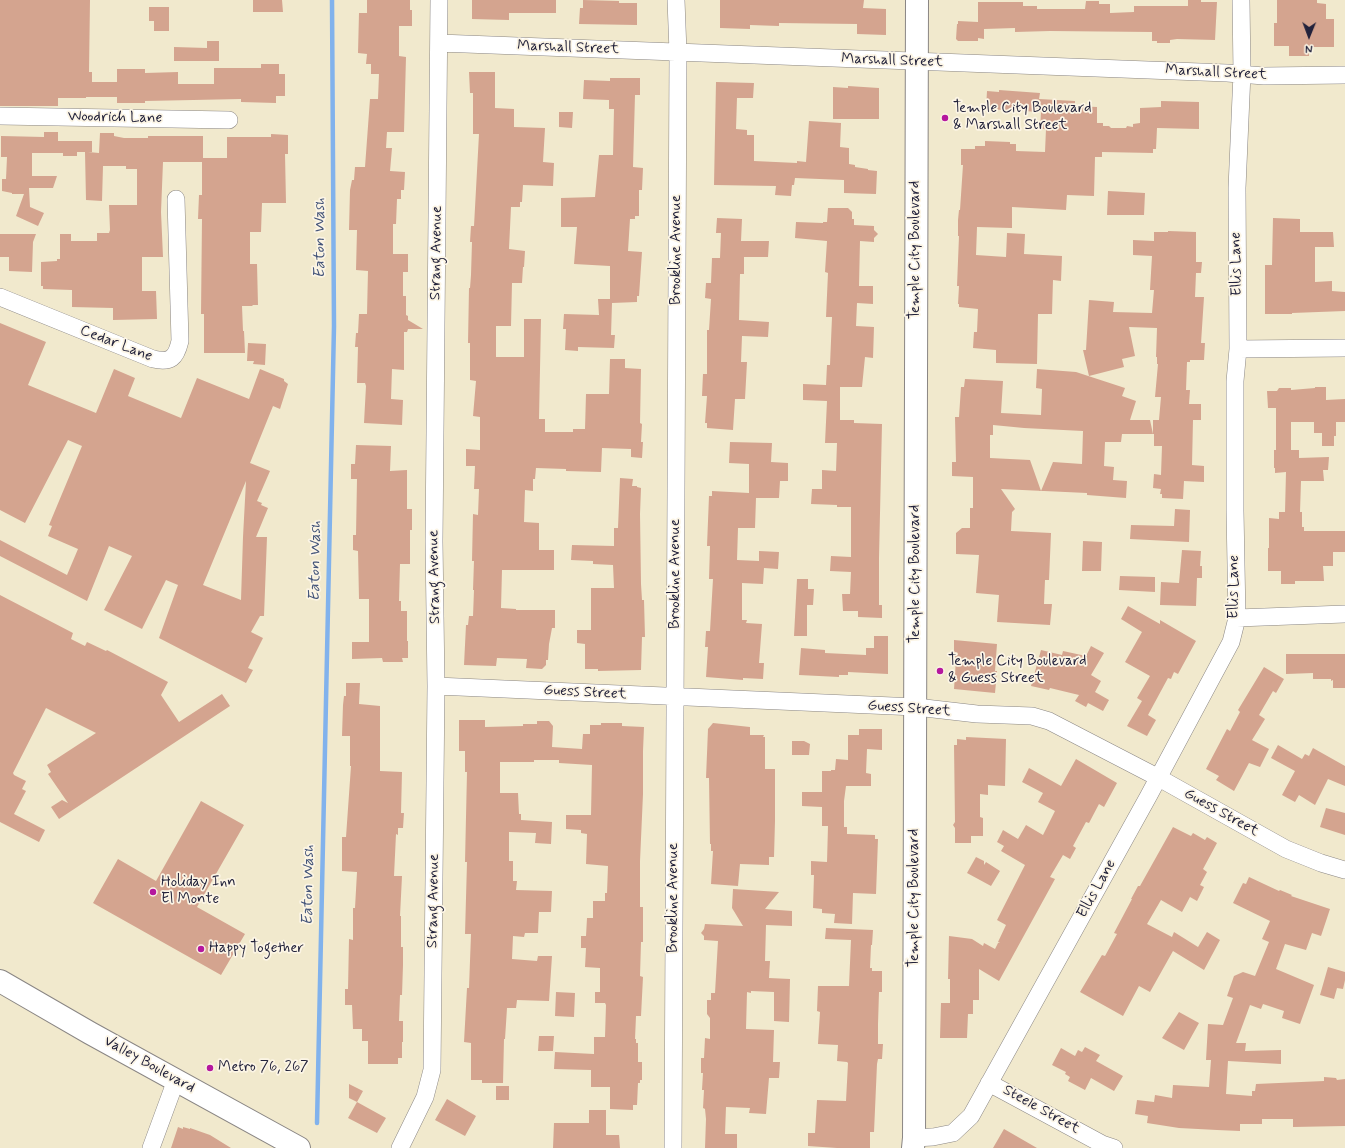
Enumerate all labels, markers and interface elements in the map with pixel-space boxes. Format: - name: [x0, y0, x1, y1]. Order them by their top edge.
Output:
- north arrow: [1289, 16, 1329, 56]
- street label: Marshall Street: [517, 37, 619, 59]
- text: N: [1305, 41, 1313, 55]
- street label: Marshall Street: [841, 50, 943, 72]
- street label: Marshall Street: [1165, 61, 1267, 85]
- place label: Temple City Boulevard & Marshall Street: [953, 100, 1092, 135]
- street label: Woodrich Lane: [68, 108, 162, 128]
- marker: Temple City Boulevard & Marshall Street: [940, 113, 950, 123]
- street label: Temple City Boulevard: [907, 181, 925, 319]
- street label: Brookline Avenue: [668, 195, 686, 305]
- water label: Eaton Wash: [311, 198, 331, 278]
- street label: Strang Avenue: [427, 206, 447, 300]
- street label: Ellis Lane: [1227, 232, 1247, 296]
- street label: Cedar Lane: [77, 322, 155, 366]
- street label: Temple City Boulevard: [907, 505, 925, 643]
- street label: Brookline Avenue: [667, 519, 685, 629]
- water label: Eaton Wash: [306, 520, 326, 602]
- street label: Strang Avenue: [425, 530, 445, 624]
- street label: Ellis Lane: [1226, 555, 1244, 619]
- place label: Temple City Boulevard & Guess Street: [948, 653, 1087, 688]
- marker: Temple City Boulevard & Guess Street: [935, 666, 945, 676]
- street label: Guess Street: [543, 682, 627, 704]
- street label: Guess Street: [867, 697, 951, 721]
- street label: Guess Street: [1180, 785, 1262, 841]
- street label: Temple City Boulevard: [906, 829, 924, 967]
- street label: Brookline Avenue: [665, 843, 683, 953]
- water label: Eaton Wash: [299, 844, 319, 926]
- street label: Strang Avenue: [424, 854, 444, 948]
- street label: Ellis Lane: [1074, 857, 1120, 921]
- place label: Holiday Inn El Monte: [161, 874, 236, 909]
- marker: Holiday Inn El Monte: [148, 887, 158, 897]
- place label: Happy Together: [209, 940, 304, 958]
- marker: Happy Together: [196, 944, 206, 954]
- street label: Valley Boulevard: [100, 1033, 198, 1097]
- place label: Metro 76, 267: [218, 1059, 309, 1077]
- marker: Metro 76, 267: [205, 1063, 215, 1073]
- street label: Steele Street: [999, 1081, 1083, 1139]

